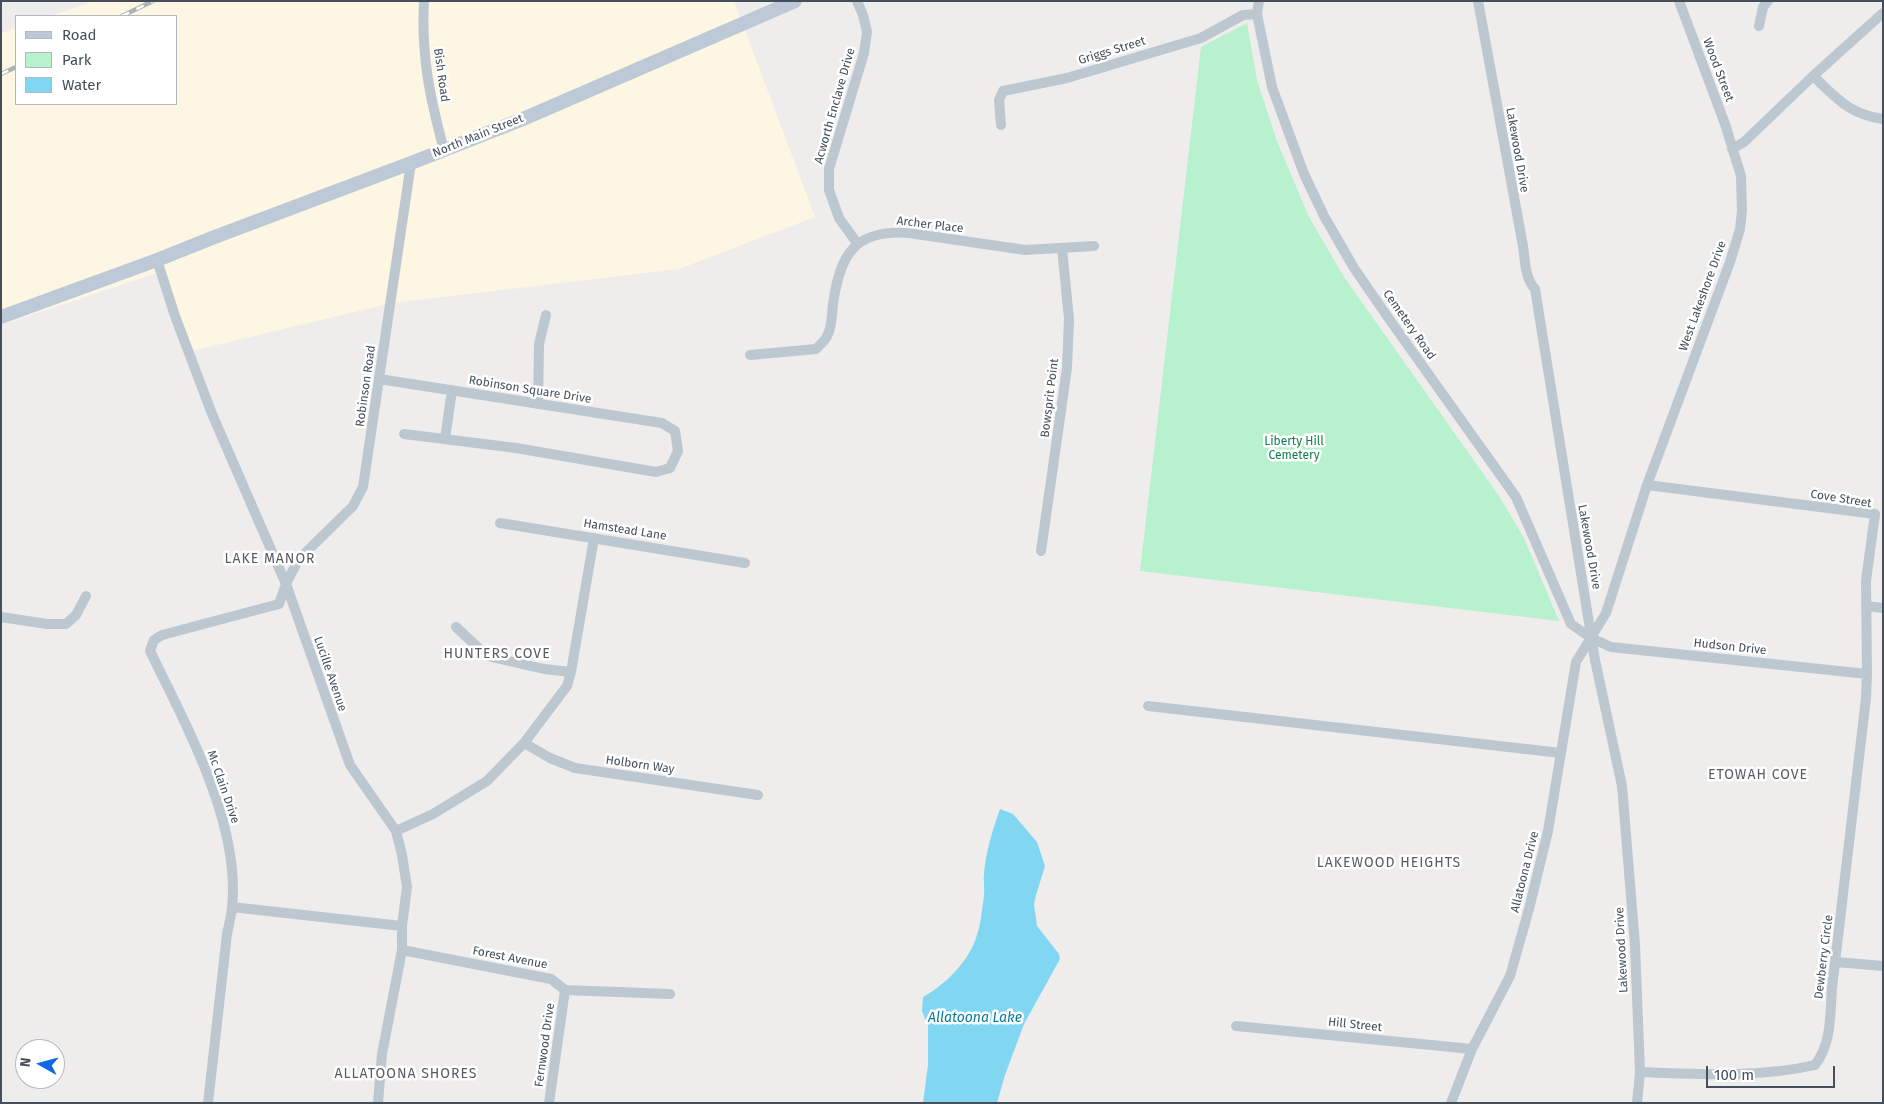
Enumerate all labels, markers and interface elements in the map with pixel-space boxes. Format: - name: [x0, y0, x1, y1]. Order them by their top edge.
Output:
- legend: [15, 15, 178, 105]
- text: Road: [62, 26, 97, 44]
- street label: Griggs Street: [1077, 34, 1147, 68]
- street label: Wood Street: [1699, 36, 1737, 104]
- street label: Acworth Enclave Drive: [812, 46, 858, 166]
- street label: Bish Road: [430, 47, 452, 103]
- text: Park: [62, 51, 92, 69]
- text: Water: [62, 76, 101, 94]
- street label: Lakewood Drive: [1502, 106, 1532, 194]
- street label: North Main Street: [431, 111, 525, 161]
- street label: Archer Place: [896, 214, 964, 236]
- street label: West Lakeshore Drive: [1676, 239, 1730, 353]
- street label: Cemetery Road: [1380, 287, 1438, 363]
- street label: Robinson Road: [353, 344, 379, 428]
- street label: Bowsprit Point: [1038, 358, 1062, 438]
- street label: Robinson Square Drive: [468, 373, 592, 407]
- park label: Liberty Hill Cemetery: [1264, 435, 1324, 463]
- street label: Cove Street: [1809, 487, 1873, 511]
- street label: Lakewood Drive: [1574, 503, 1604, 591]
- street label: Hamstead Lane: [582, 516, 668, 544]
- district label: LAKE MANOR: [223, 551, 317, 567]
- street label: Lucille Avenue: [310, 635, 350, 713]
- street label: Hudson Drive: [1693, 636, 1767, 658]
- district label: HUNTERS COVE: [442, 646, 552, 662]
- street label: Mc Clain Drive: [204, 748, 242, 826]
- street label: Holborn Way: [605, 753, 675, 777]
- district label: ETOWAH COVE: [1707, 767, 1809, 783]
- street label: Allatoona Drive: [1508, 830, 1542, 914]
- district label: LAKEWOOD HEIGHTS: [1315, 855, 1463, 871]
- street label: Lakewood Drive: [1613, 907, 1631, 993]
- street label: Dewberry Circle: [1812, 914, 1836, 1000]
- street label: Forest Avenue: [471, 944, 549, 972]
- street label: Fernwood Drive: [532, 1002, 558, 1088]
- water label: Allatoona Lake: [928, 1010, 1022, 1026]
- street label: Hill Street: [1327, 1015, 1383, 1035]
- north arrow: [15, 1039, 65, 1089]
- scale bar: [1709, 1056, 1838, 1088]
- text: N: [17, 1057, 35, 1068]
- district label: ALLATOONA SHORES: [333, 1066, 479, 1082]
- text: 100 m: [1714, 1066, 1754, 1084]

